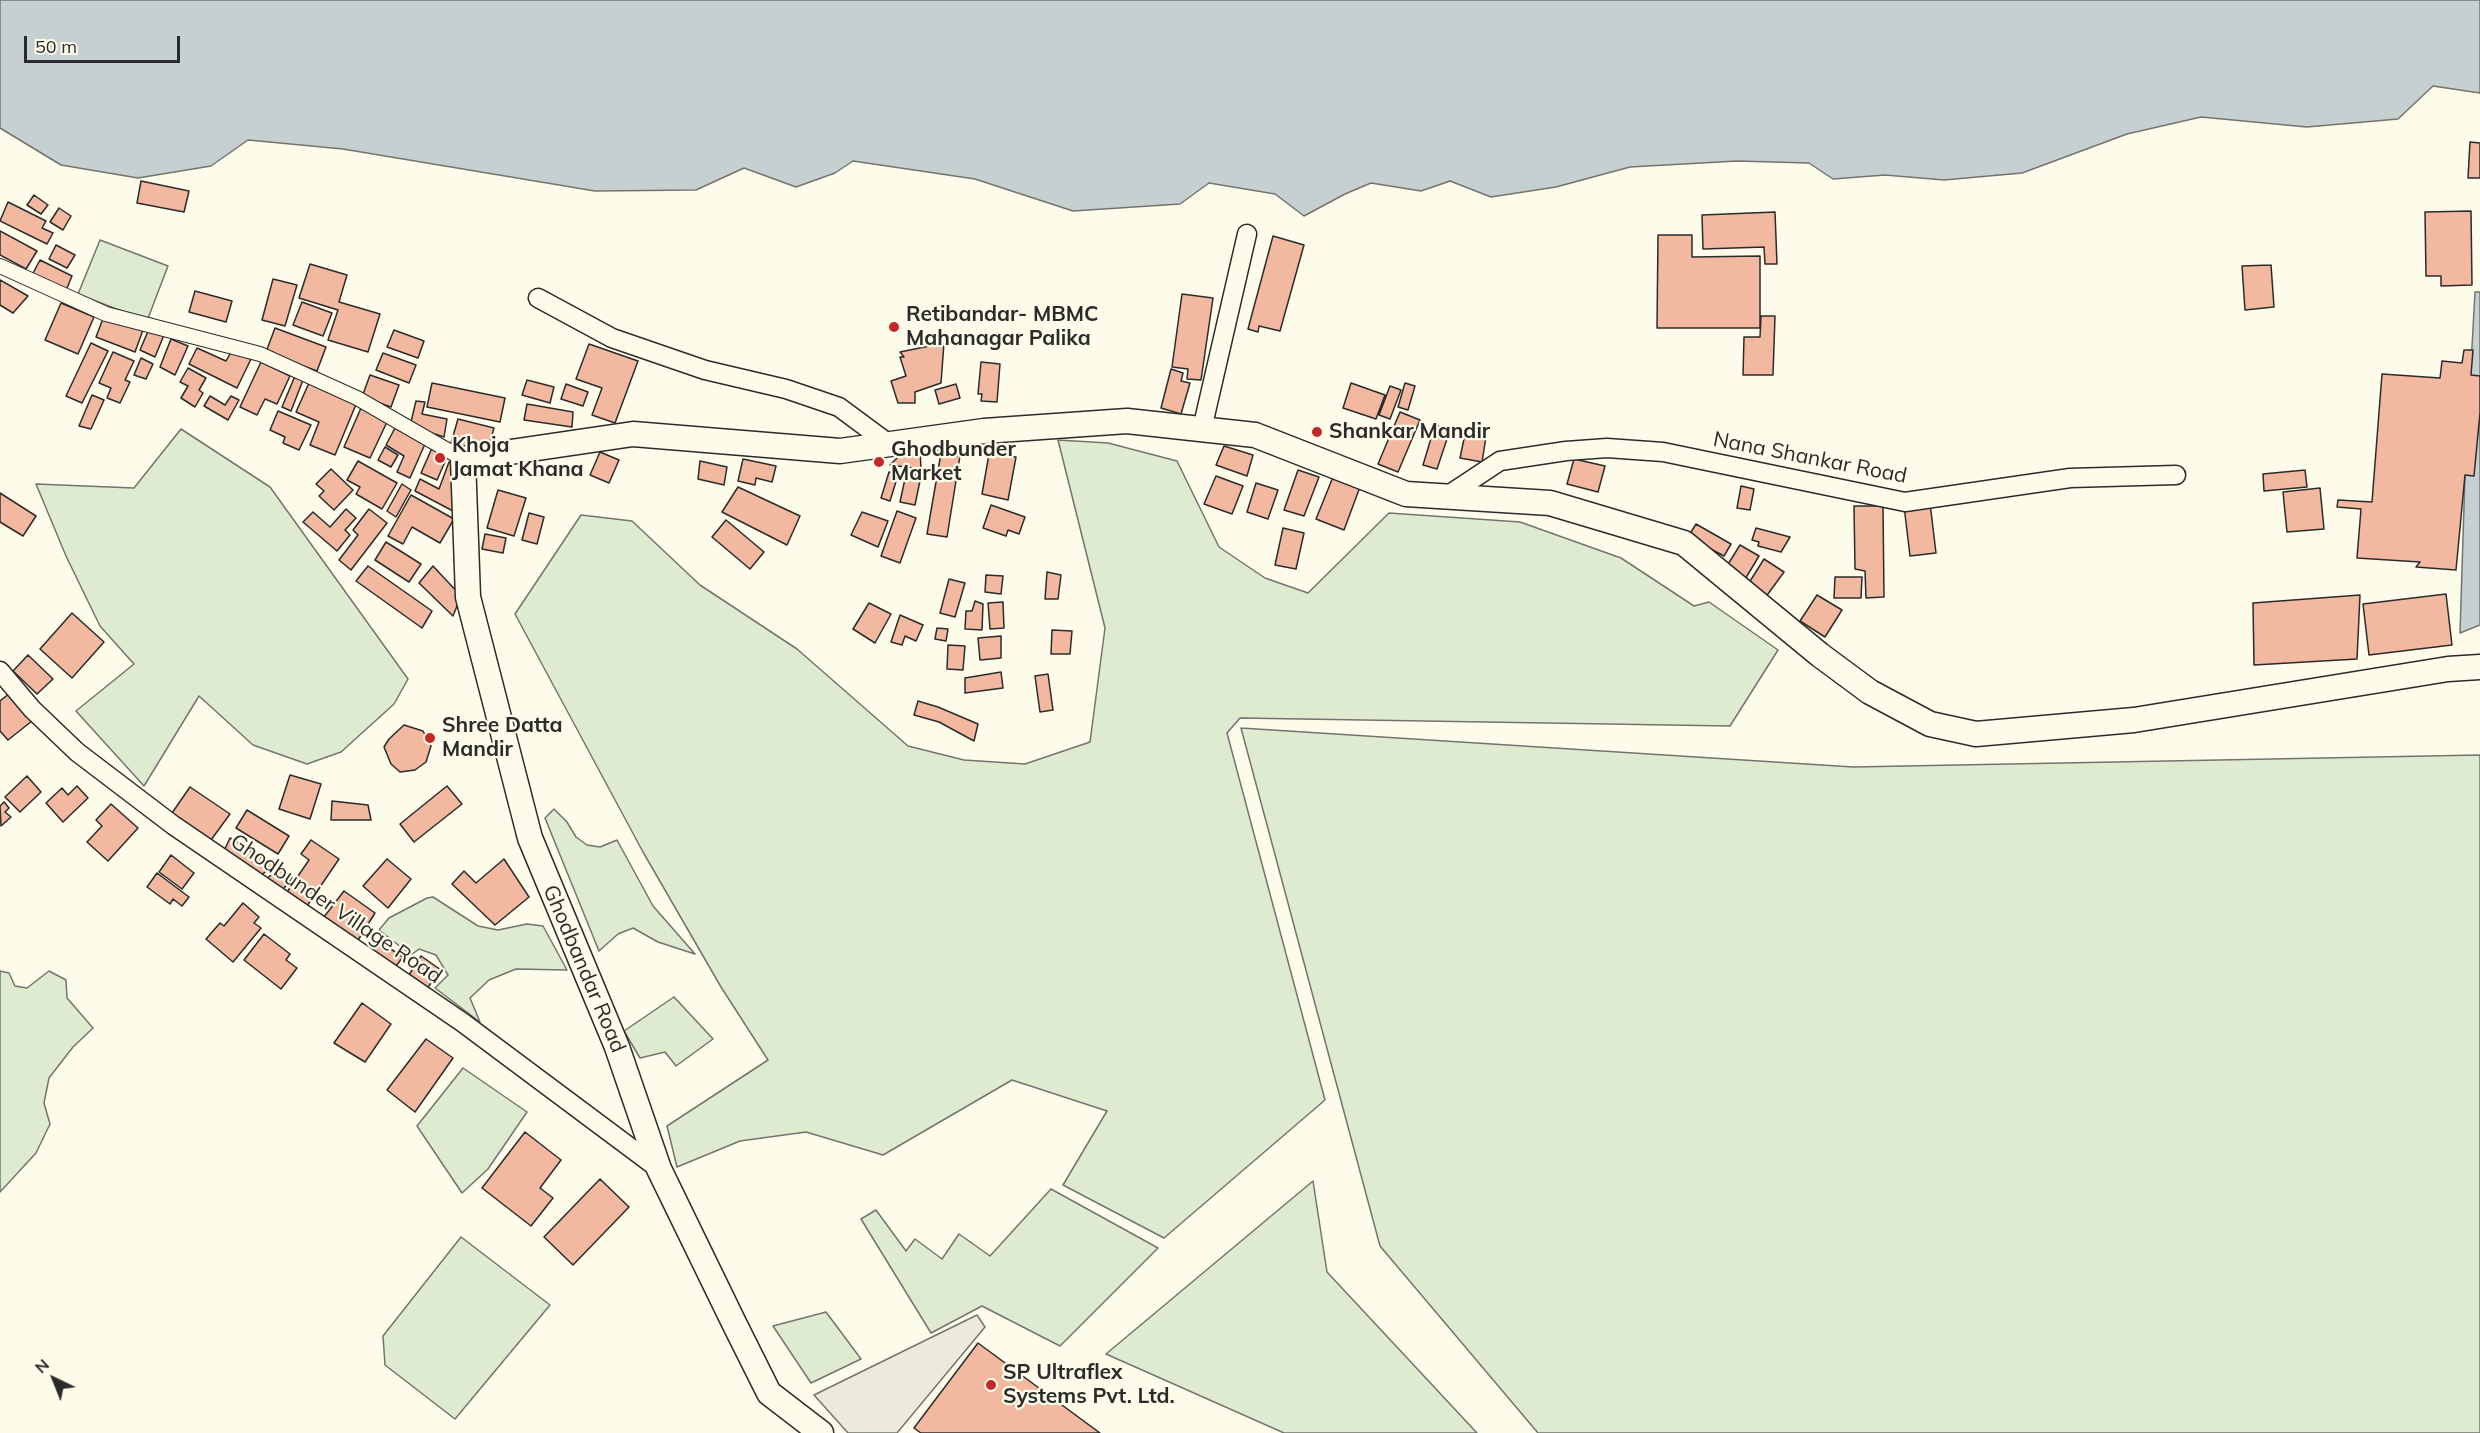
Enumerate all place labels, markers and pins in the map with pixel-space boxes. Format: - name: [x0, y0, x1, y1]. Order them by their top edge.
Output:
- place label: Retibandar- MBMC Mahanagar Palika: [906, 302, 1098, 352]
- marker: Retibandar- MBMC Mahanagar Palika: [887, 320, 901, 334]
- place label: Shankar Mandir: [1329, 419, 1490, 445]
- marker: Shankar Mandir: [1310, 425, 1324, 439]
- place label: Khoja Jamat Khana: [452, 433, 584, 483]
- place label: Ghodbunder Market: [891, 437, 1016, 487]
- marker: Khoja Jamat Khana: [433, 451, 447, 465]
- marker: Ghodbunder Market: [872, 455, 886, 469]
- place label: Shree Datta Mandir: [442, 713, 562, 763]
- marker: Shree Datta Mandir: [423, 731, 437, 745]
- place label: SP Ultraflex Systems Pvt. Ltd.: [1003, 1360, 1175, 1410]
- marker: SP Ultraflex Systems Pvt. Ltd.: [984, 1378, 998, 1392]

